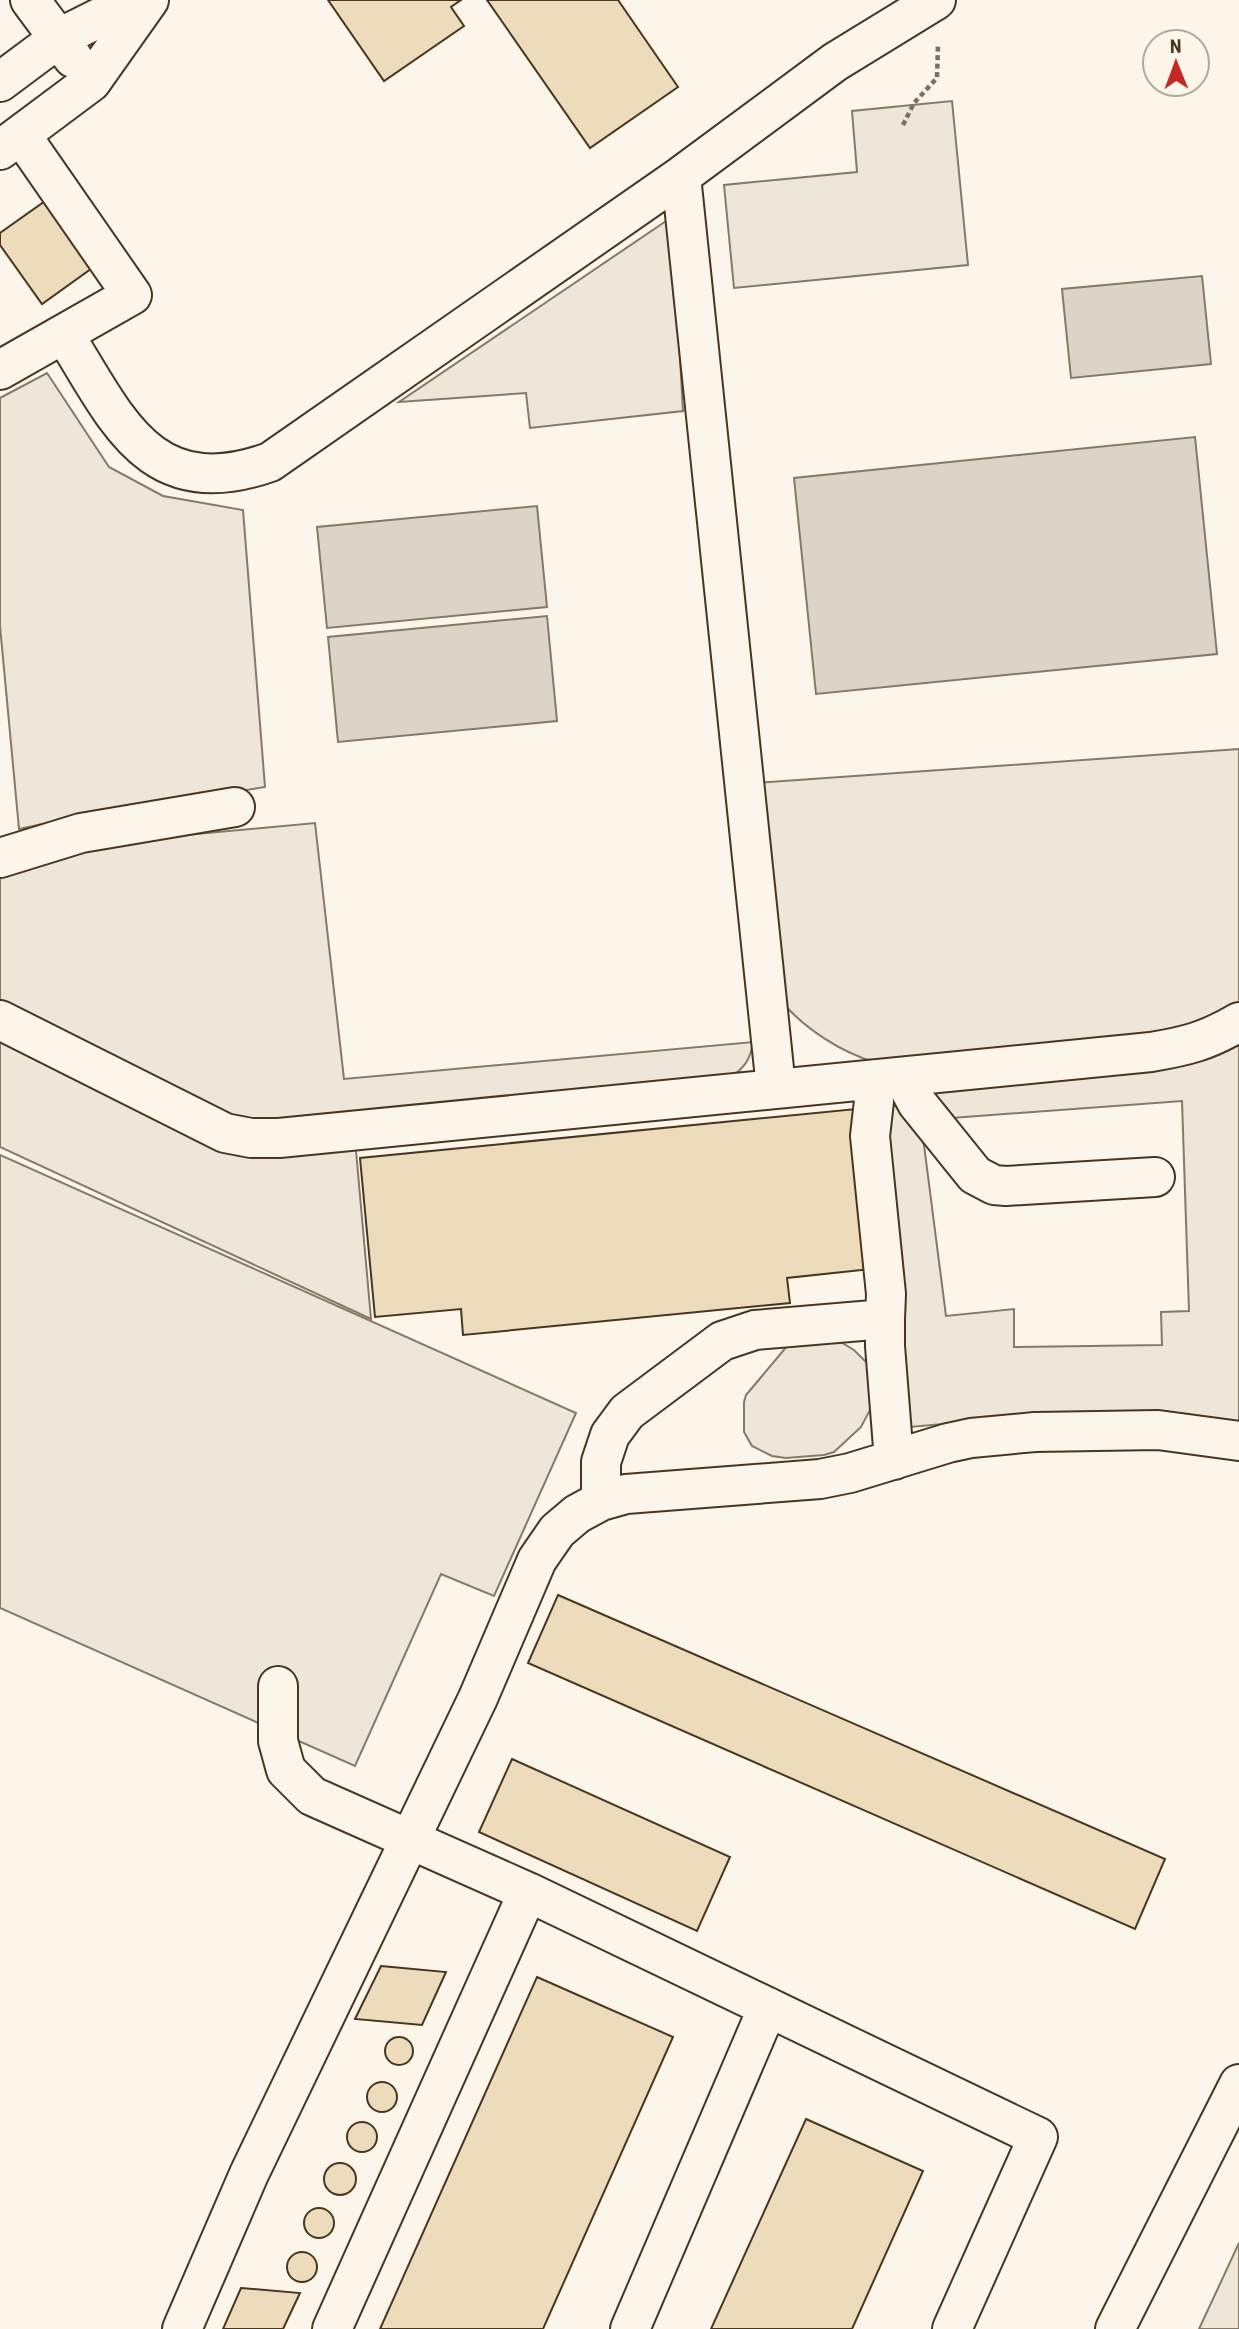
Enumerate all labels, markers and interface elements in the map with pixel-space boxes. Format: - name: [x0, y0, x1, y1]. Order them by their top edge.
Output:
- north arrow: [1141, 28, 1211, 98]
- text: N: [1170, 35, 1182, 58]

